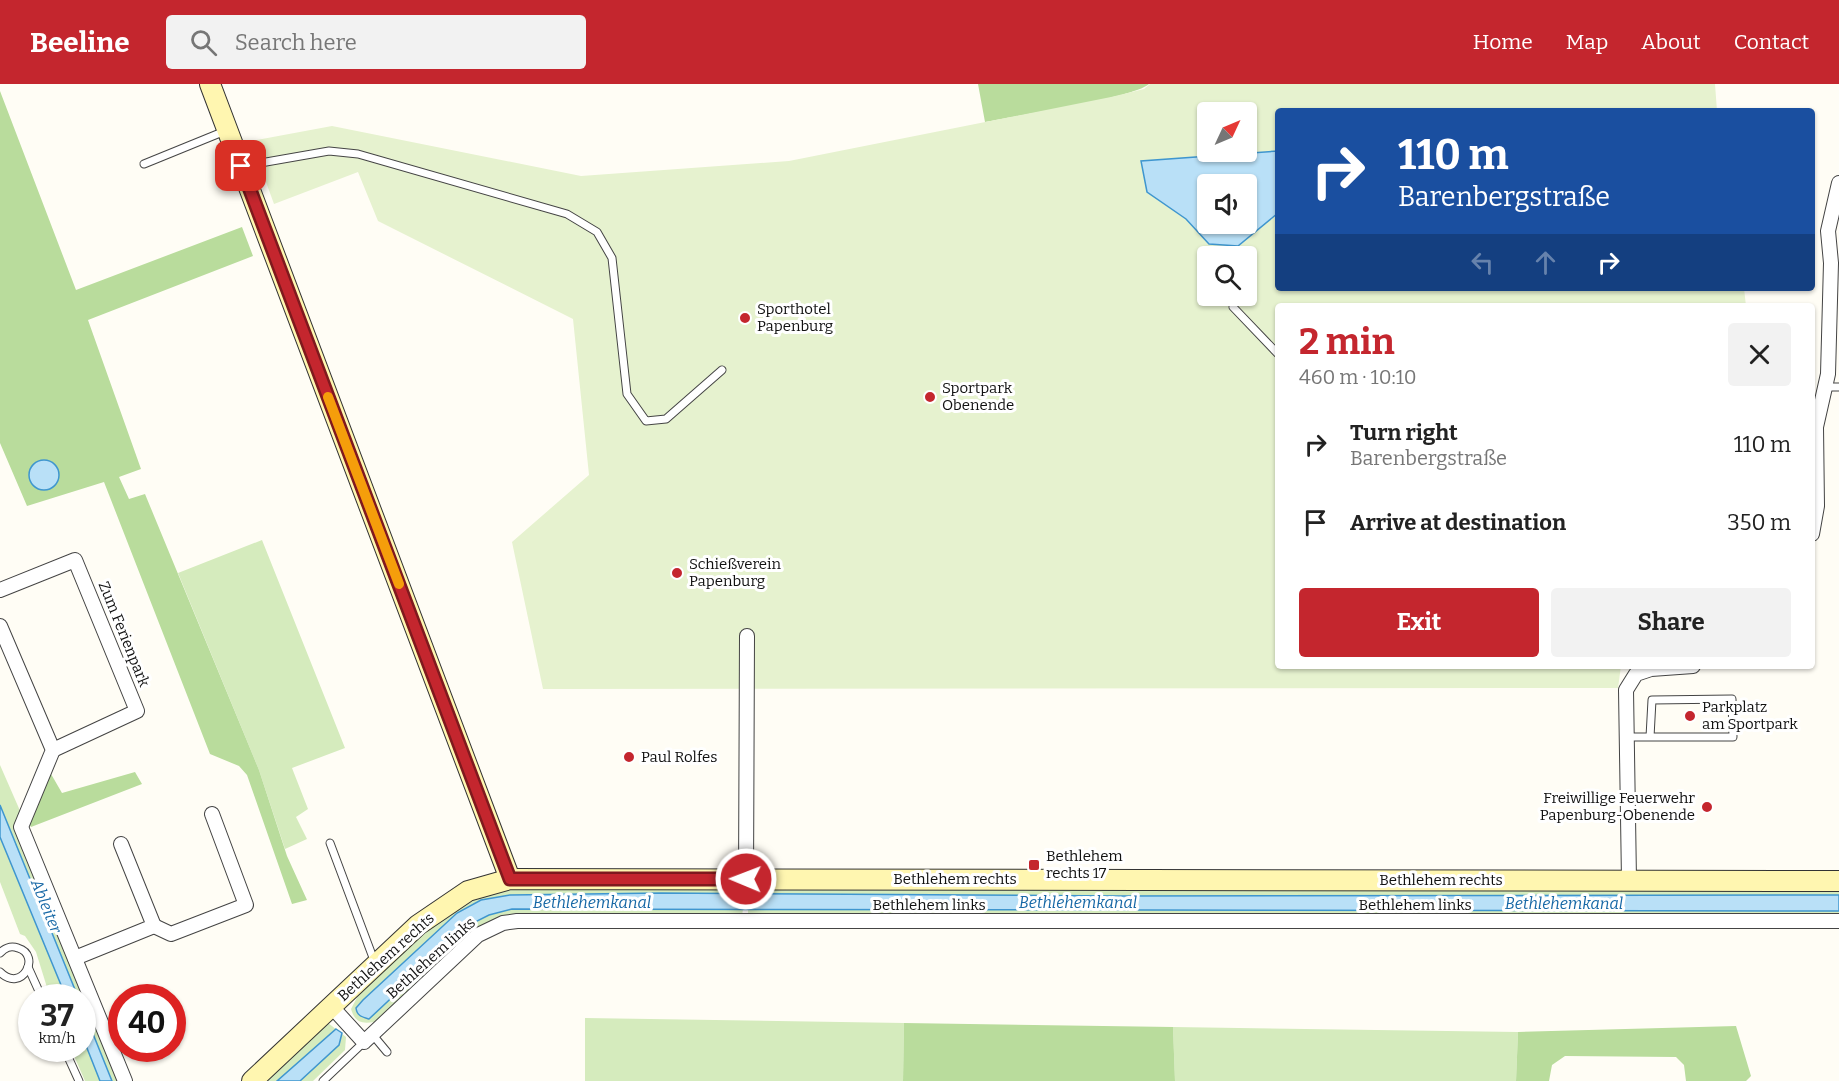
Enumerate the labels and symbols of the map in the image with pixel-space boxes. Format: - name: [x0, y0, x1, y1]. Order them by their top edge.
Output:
- north arrow: [1197, 102, 1257, 162]
- pin: [215, 140, 266, 191]
- place label: Sporthotel Papenburg: [757, 300, 833, 335]
- marker: Sporthotel Papenburg: [738, 311, 752, 325]
- place label: Sportpark Obenende: [942, 379, 1014, 414]
- marker: Sportpark Obenende: [923, 390, 937, 404]
- place label: Schießverein Papenburg: [689, 555, 781, 590]
- marker: Schießverein Papenburg: [670, 566, 684, 580]
- street label: Zum Ferienpark: [95, 579, 154, 690]
- place label: Parkplatz am Sportpark: [1702, 698, 1798, 733]
- marker: Parkplatz am Sportpark: [1683, 709, 1697, 723]
- place label: Paul Rolfes: [641, 748, 717, 766]
- marker: Paul Rolfes: [622, 750, 636, 764]
- place label: Freiwillige Feuerwehr Papenburg-Obenende: [1540, 789, 1695, 824]
- marker: Freiwillige Feuerwehr Papenburg-Obenende: [1700, 800, 1714, 814]
- position arrow: [714, 847, 778, 911]
- place label: Bethlehem rechts 17: [1046, 847, 1123, 882]
- marker: Bethlehem rechts 17: [1027, 858, 1041, 872]
- street label: Bethlehem rechts: [893, 870, 1017, 888]
- street label: Bethlehem rechts: [1379, 871, 1503, 889]
- water label: Ableiter: [27, 876, 66, 937]
- water label: Bethlehemkanal: [533, 893, 651, 912]
- water label: Bethlehemkanal: [1019, 893, 1137, 912]
- water label: Bethlehemkanal: [1505, 894, 1623, 913]
- street label: Bethlehem links: [872, 896, 986, 914]
- street label: Bethlehem links: [1358, 896, 1472, 914]
- street label: Bethlehem rechts: [334, 909, 438, 1005]
- street label: Bethlehem links: [383, 913, 479, 1003]
- speed limit sign: 40: [108, 984, 186, 1062]

